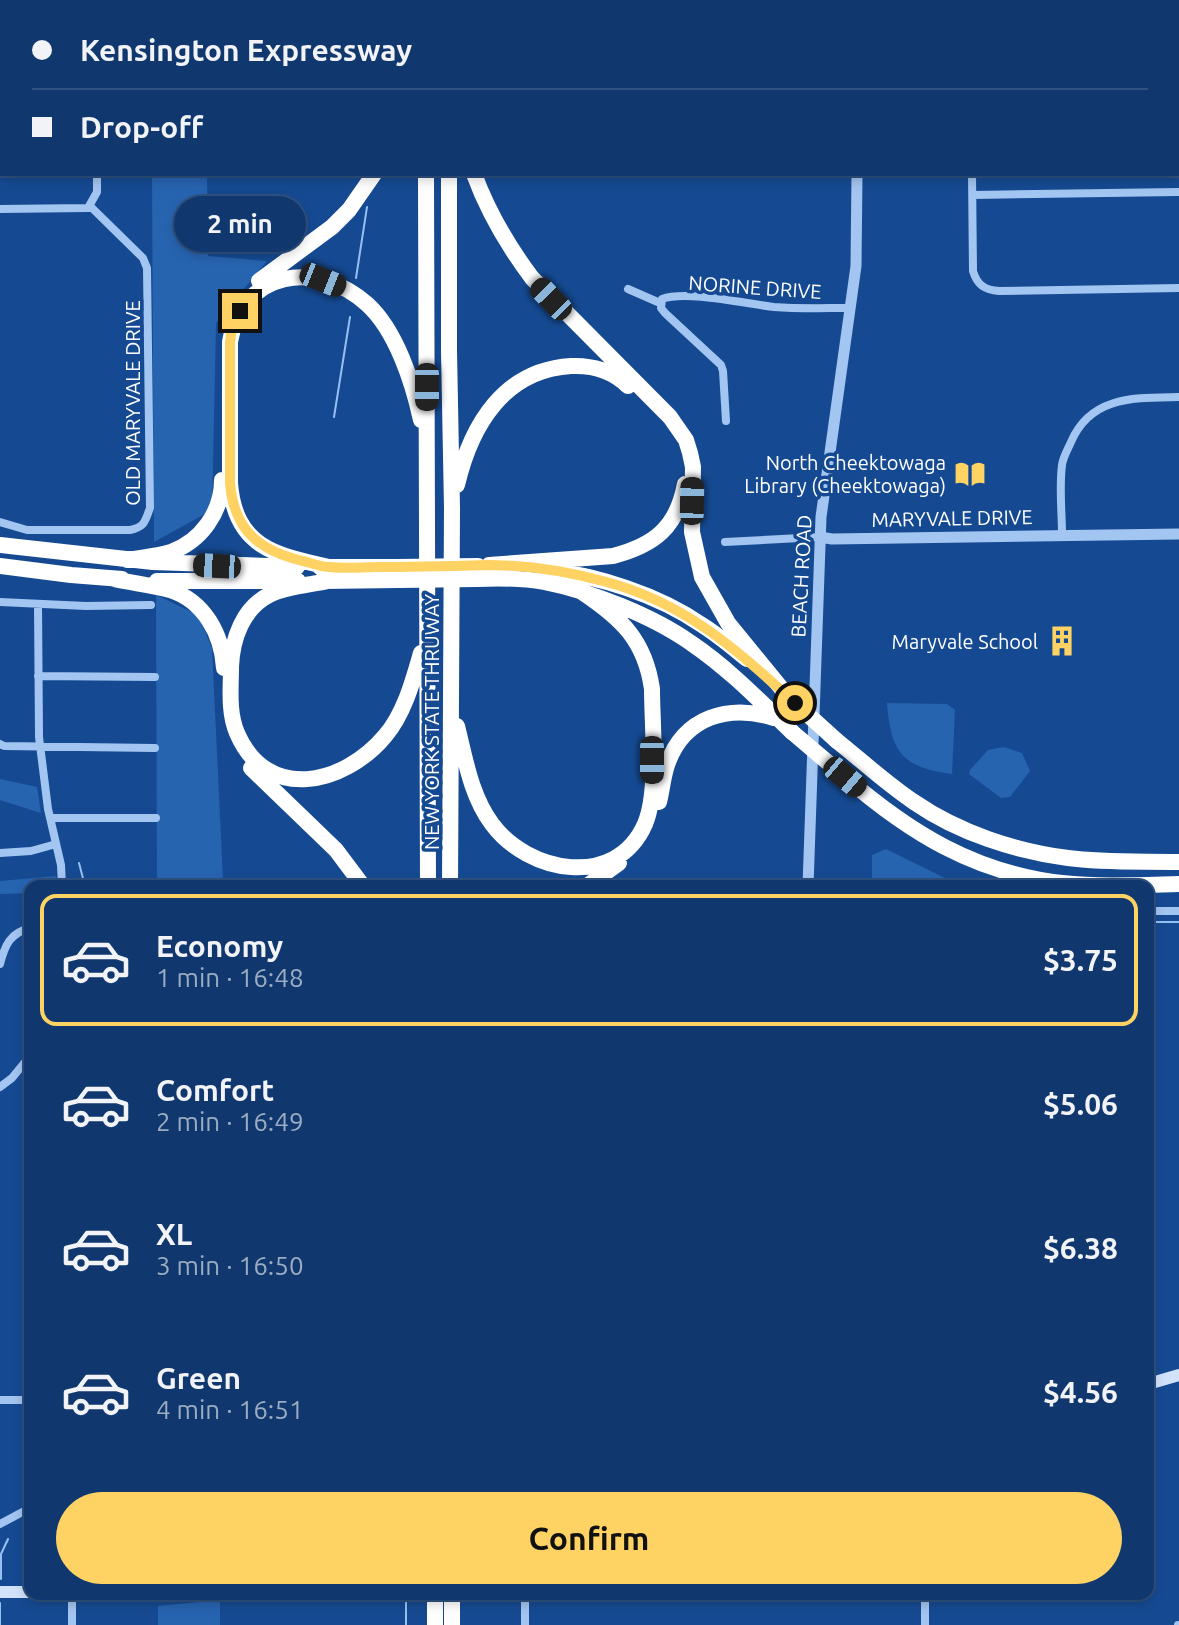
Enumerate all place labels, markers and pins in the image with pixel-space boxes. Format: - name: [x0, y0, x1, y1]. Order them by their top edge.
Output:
- place label: North Cheektowaga Library (Cheektowaga): [744, 451, 946, 497]
- library icon: North Cheektowaga Library (Cheektowaga): [953, 457, 987, 491]
- building icon: Maryvale School: [1045, 624, 1079, 658]
- place label: Maryvale School: [892, 630, 1038, 653]

